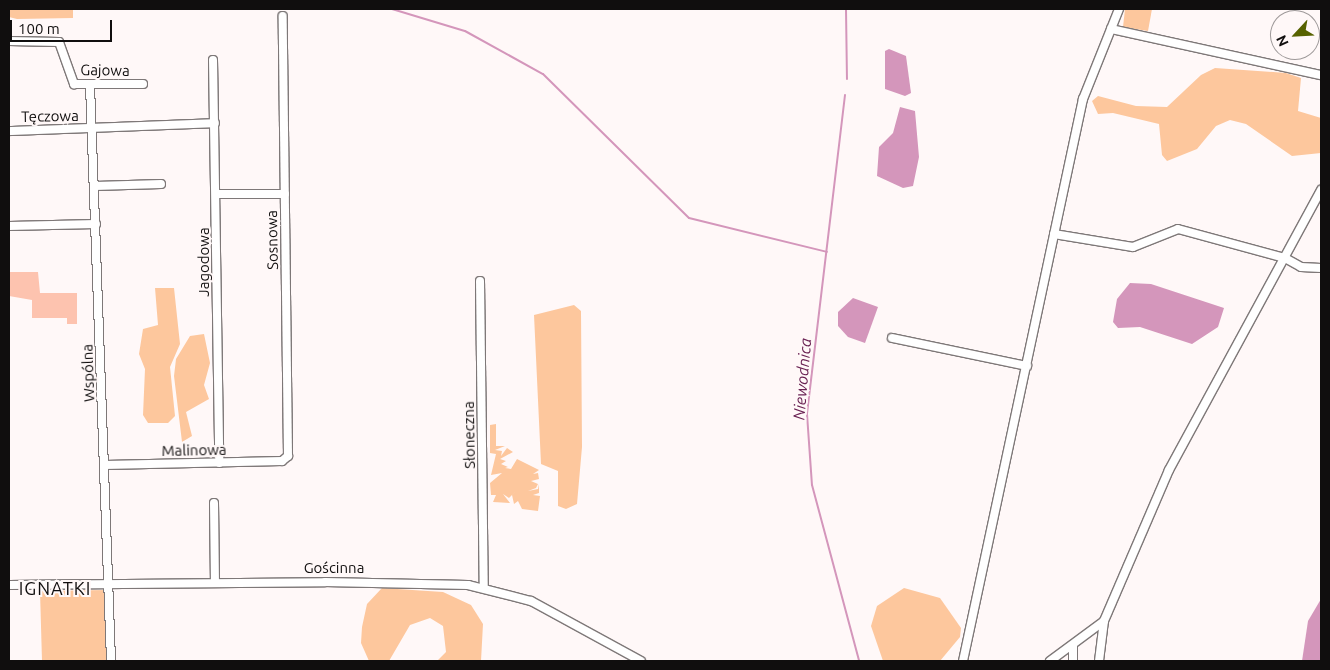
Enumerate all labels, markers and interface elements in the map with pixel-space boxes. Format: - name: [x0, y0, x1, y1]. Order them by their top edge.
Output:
- scale bar: [12, 10, 115, 42]
- north arrow: [1270, 10, 1320, 60]
- text: 100 m: [18, 20, 60, 37]
- text: N: [1273, 33, 1292, 49]
- street label: Gajowa: [80, 61, 130, 79]
- street label: Tęczowa: [21, 106, 79, 126]
- street label: Sosnowa: [262, 210, 282, 270]
- street label: Jagodowa: [195, 227, 213, 297]
- water label: Niewodnica: [789, 337, 815, 421]
- street label: Wspólna: [78, 344, 98, 402]
- street label: Słoneczna: [459, 401, 479, 469]
- street label: Malinowa: [161, 440, 227, 460]
- street label: Gościnna: [304, 559, 364, 577]
- district label: IGNATKI: [18, 577, 92, 599]

